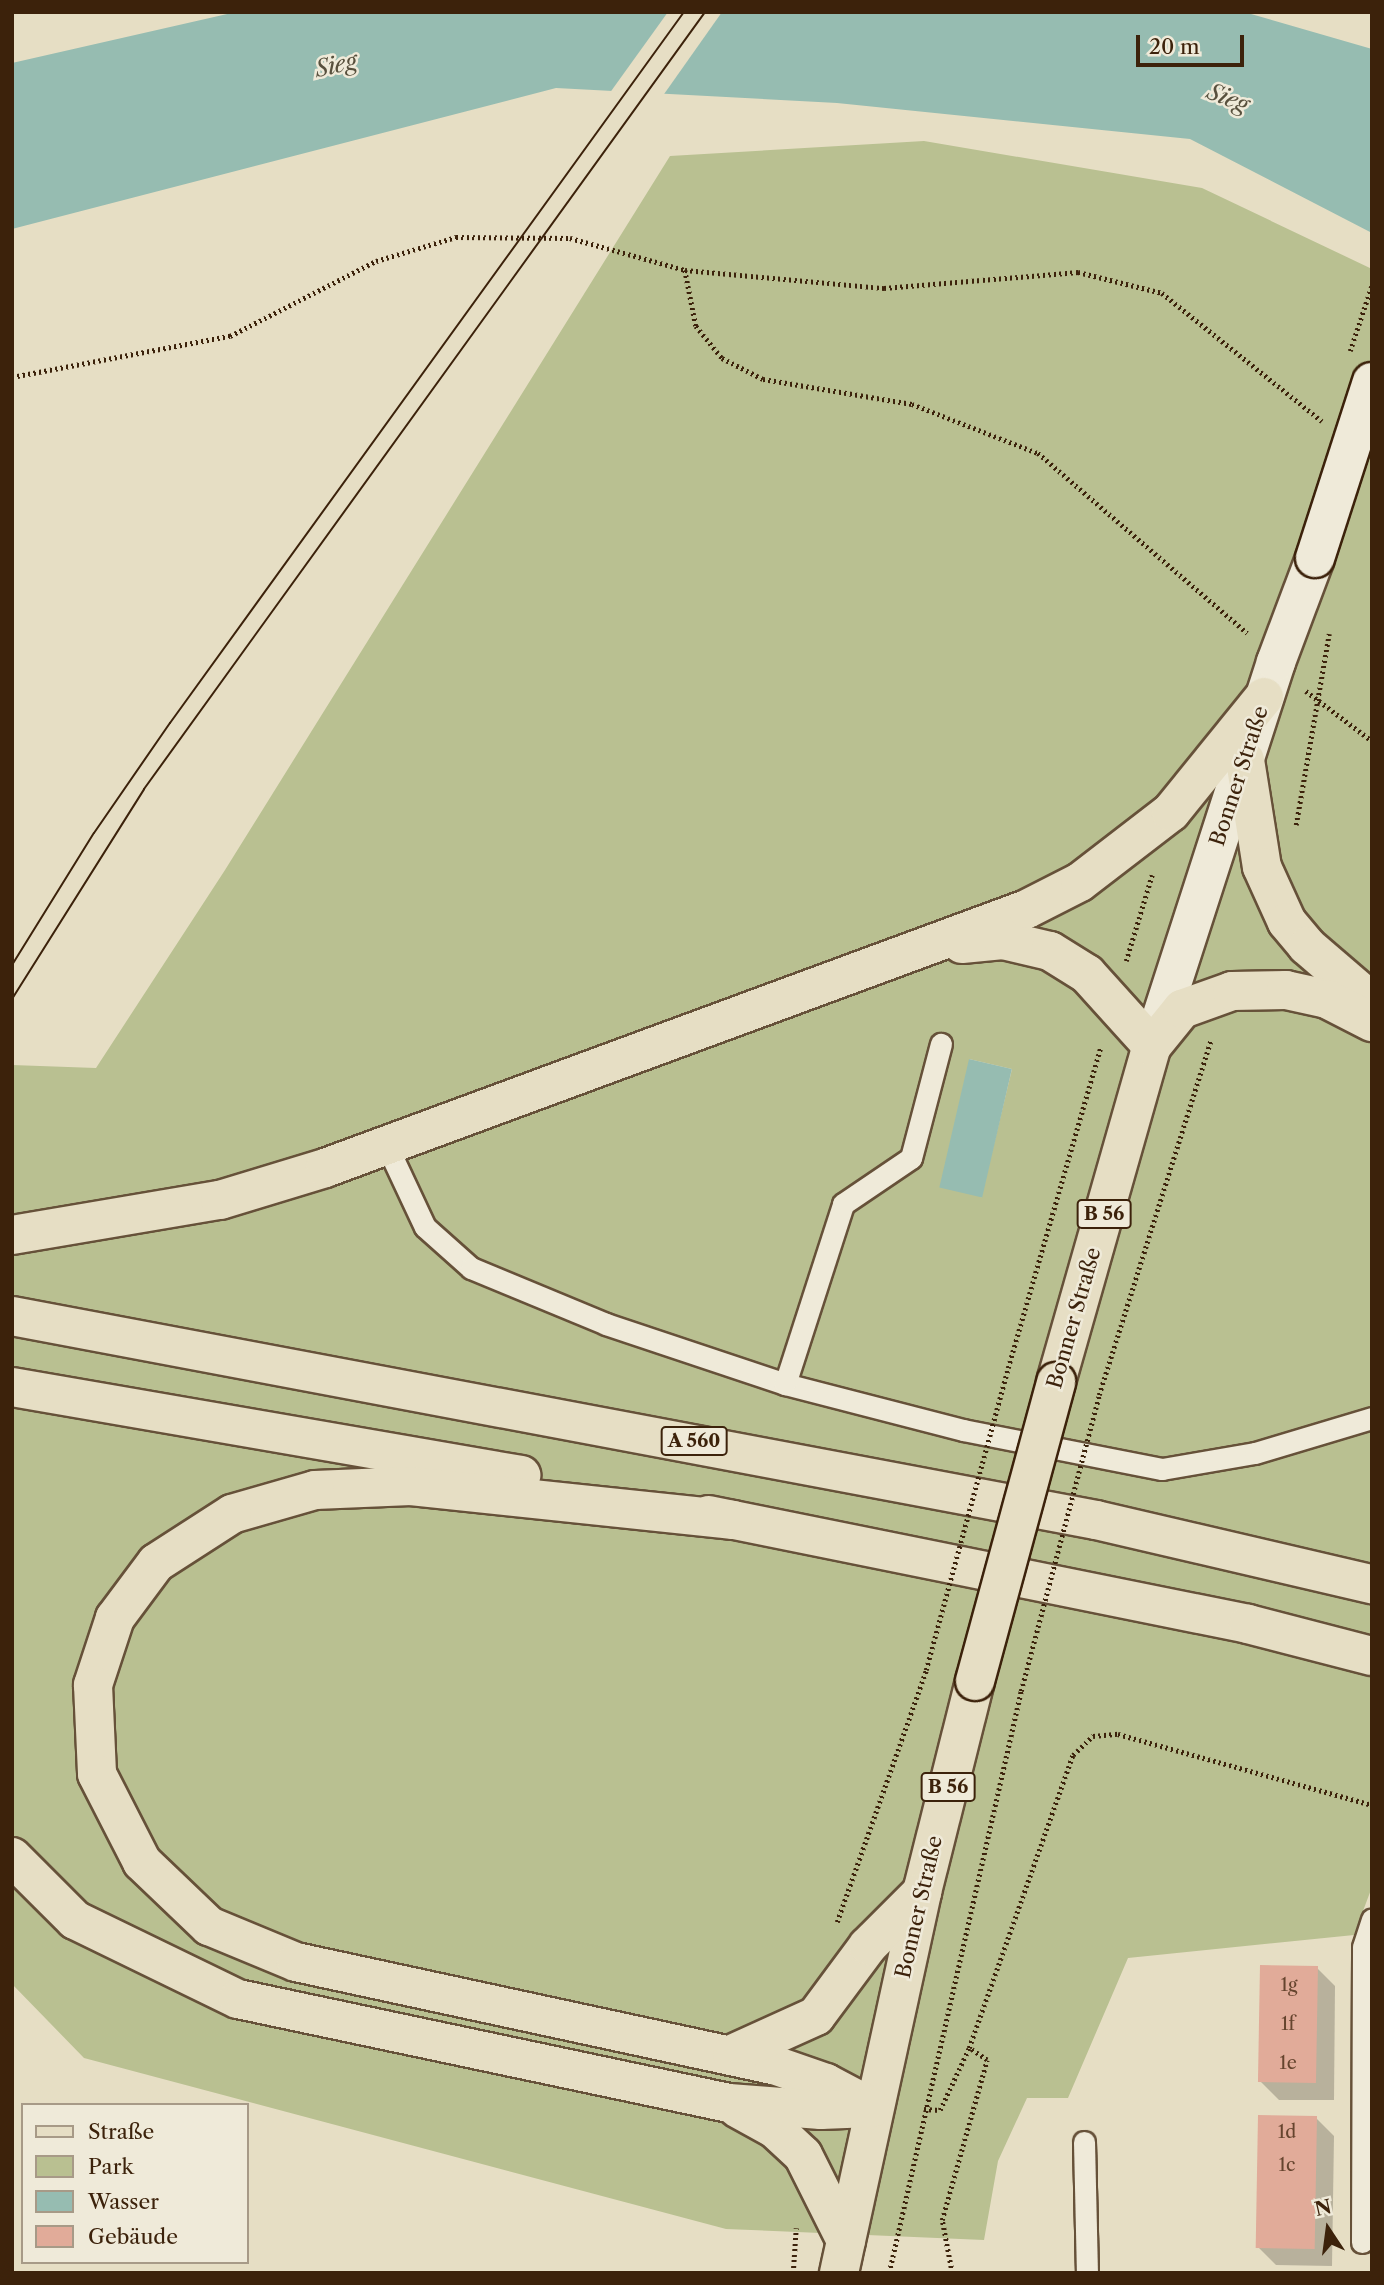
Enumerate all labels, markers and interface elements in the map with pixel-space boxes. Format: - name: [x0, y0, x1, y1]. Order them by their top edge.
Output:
- scale bar: [1139, 21, 1248, 65]
- text: 20 m: [1149, 34, 1200, 59]
- water label: Sieg: [312, 47, 360, 83]
- water label: Sieg: [1203, 78, 1253, 118]
- street label: Bonner Straße: [1204, 703, 1274, 849]
- road number: B 56: [1076, 1198, 1132, 1230]
- street label: Bonner Straße: [1042, 1244, 1106, 1392]
- road number: A 560: [659, 1426, 729, 1456]
- road number: B 56: [920, 1772, 976, 1802]
- street label: Bonner Straße: [890, 1833, 948, 1981]
- house number: 1g: [1280, 1974, 1298, 1996]
- house number: 1f: [1281, 2013, 1295, 2035]
- house number: 1e: [1279, 2052, 1297, 2074]
- legend: [21, 2103, 248, 2264]
- text: Straße: [88, 2119, 154, 2144]
- house number: 1d: [1278, 2121, 1296, 2143]
- text: Park: [88, 2154, 134, 2179]
- house number: 1c: [1278, 2154, 1296, 2176]
- text: Wasser: [88, 2189, 159, 2214]
- north arrow: [1293, 2194, 1363, 2264]
- text: N: [1313, 2195, 1334, 2221]
- text: Gebäude: [88, 2224, 178, 2249]

